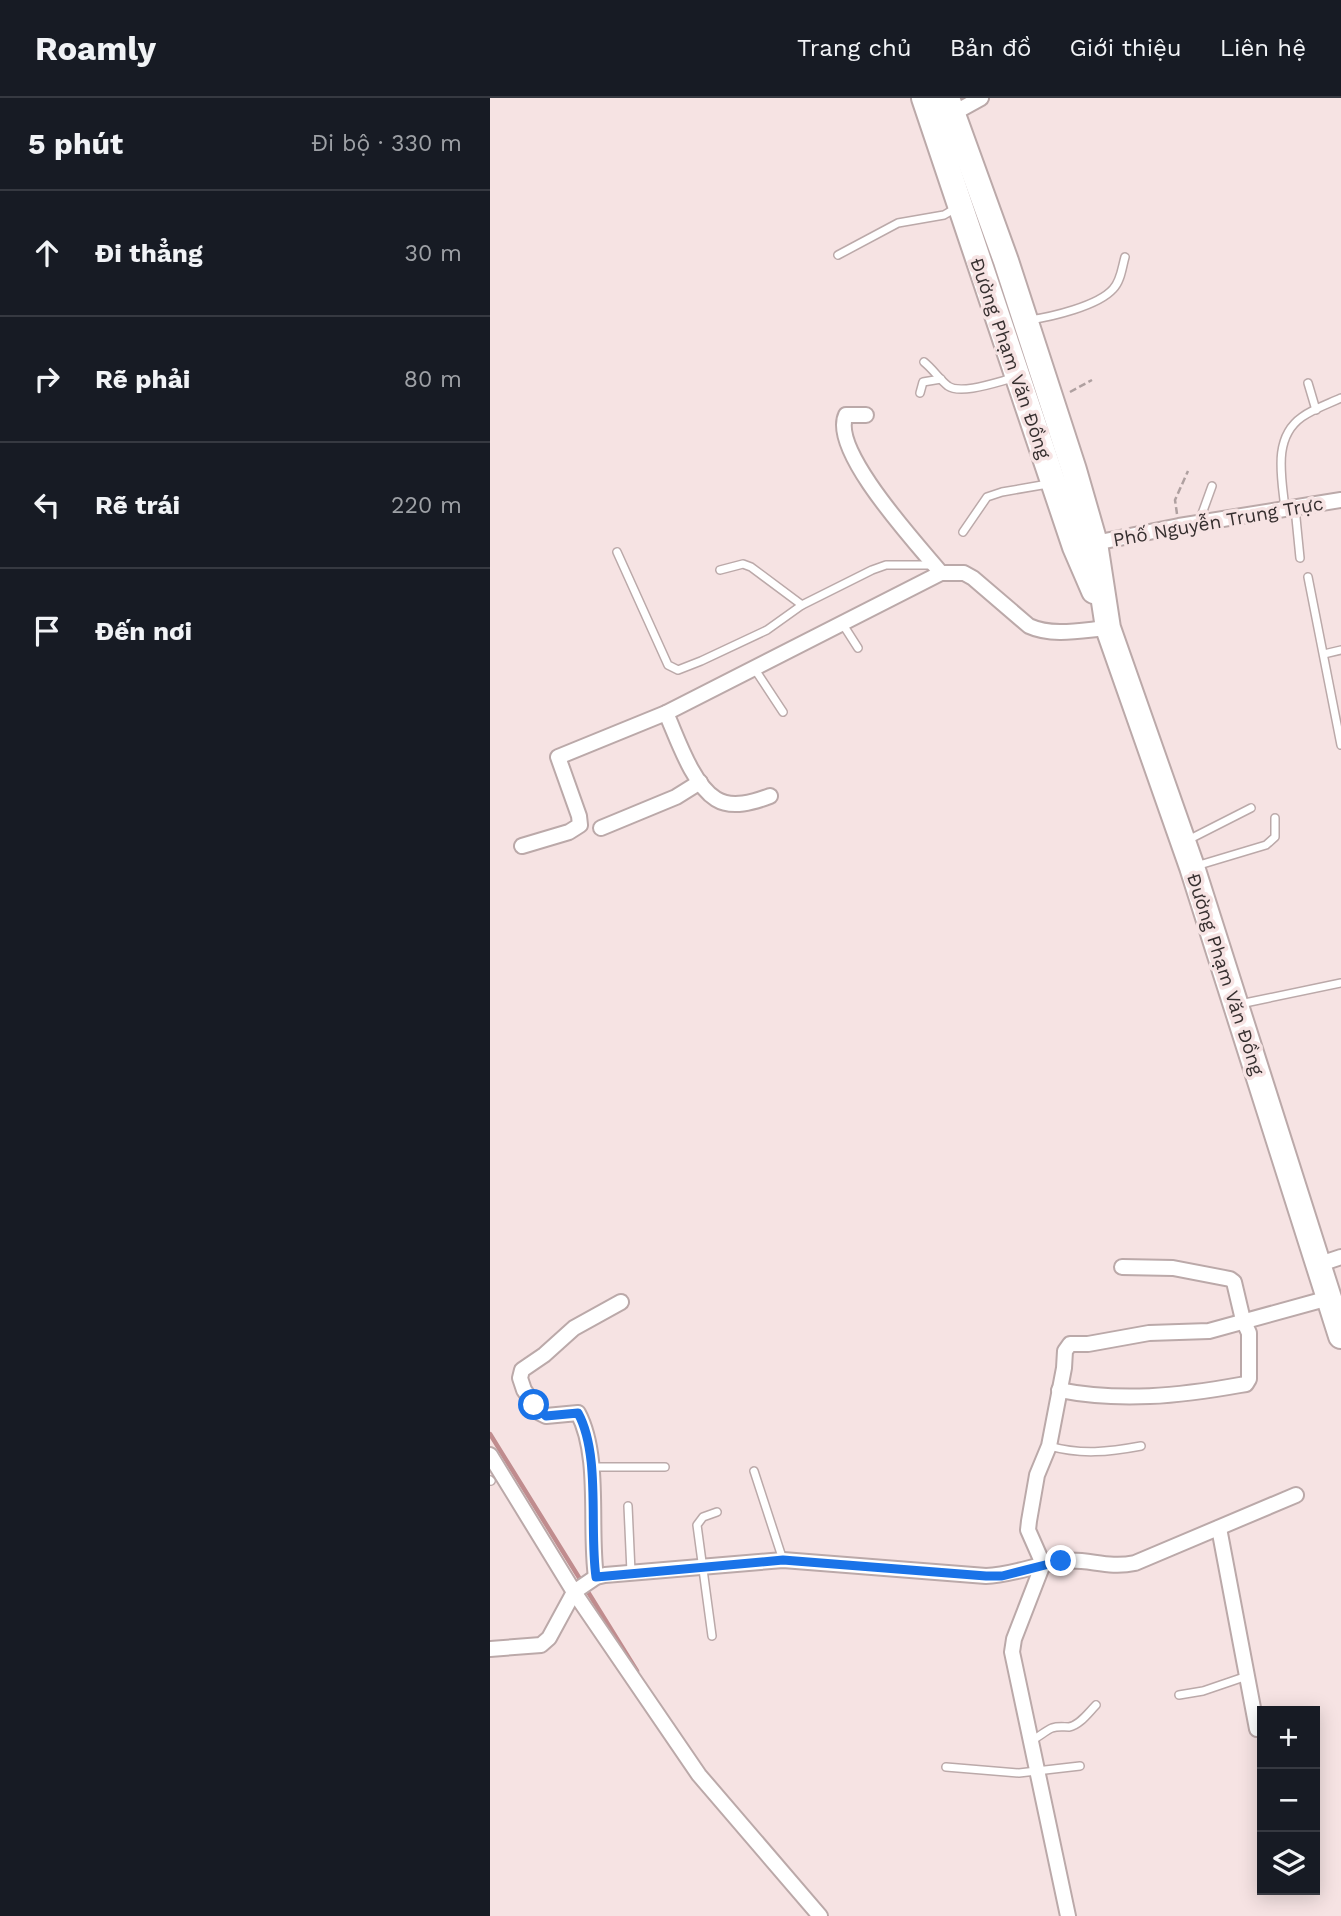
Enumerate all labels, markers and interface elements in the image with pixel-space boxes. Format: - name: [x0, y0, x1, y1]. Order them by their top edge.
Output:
- text: Roamly: [35, 29, 156, 68]
- text: Trang chủ: [797, 34, 912, 62]
- text: Bản đồ: [950, 34, 1031, 62]
- text: Giới thiệu: [1069, 34, 1182, 62]
- text: Liên hệ: [1220, 34, 1306, 62]
- text: 5 phút: [28, 126, 123, 161]
- text: Đi bộ · 330 m: [311, 130, 462, 157]
- icon: ahead: [28, 234, 66, 272]
- text: Đi thẳng: [95, 238, 203, 268]
- text: 30 m: [405, 240, 462, 267]
- street label: Đường Phạm Văn Đồng: [965, 255, 1056, 462]
- icon: right: [28, 360, 66, 398]
- text: Rẽ phải: [95, 364, 190, 394]
- text: 80 m: [404, 366, 462, 393]
- icon: left: [28, 486, 66, 524]
- text: Rẽ trái: [95, 490, 180, 520]
- text: 220 m: [391, 492, 462, 519]
- street label: Phố Nguyễn Trung Trực: [1111, 492, 1325, 551]
- icon: arrive: [28, 612, 66, 650]
- text: Đến nơi: [95, 616, 192, 646]
- street label: Đường Phạm Văn Đồng: [1182, 870, 1269, 1079]
- route start: [518, 1389, 549, 1420]
- route end: [1045, 1545, 1076, 1576]
- map controls: [1257, 1706, 1320, 1895]
- button: +: [1257, 1706, 1320, 1769]
- button: −: [1257, 1769, 1320, 1832]
- button: layers: [1257, 1832, 1320, 1895]

